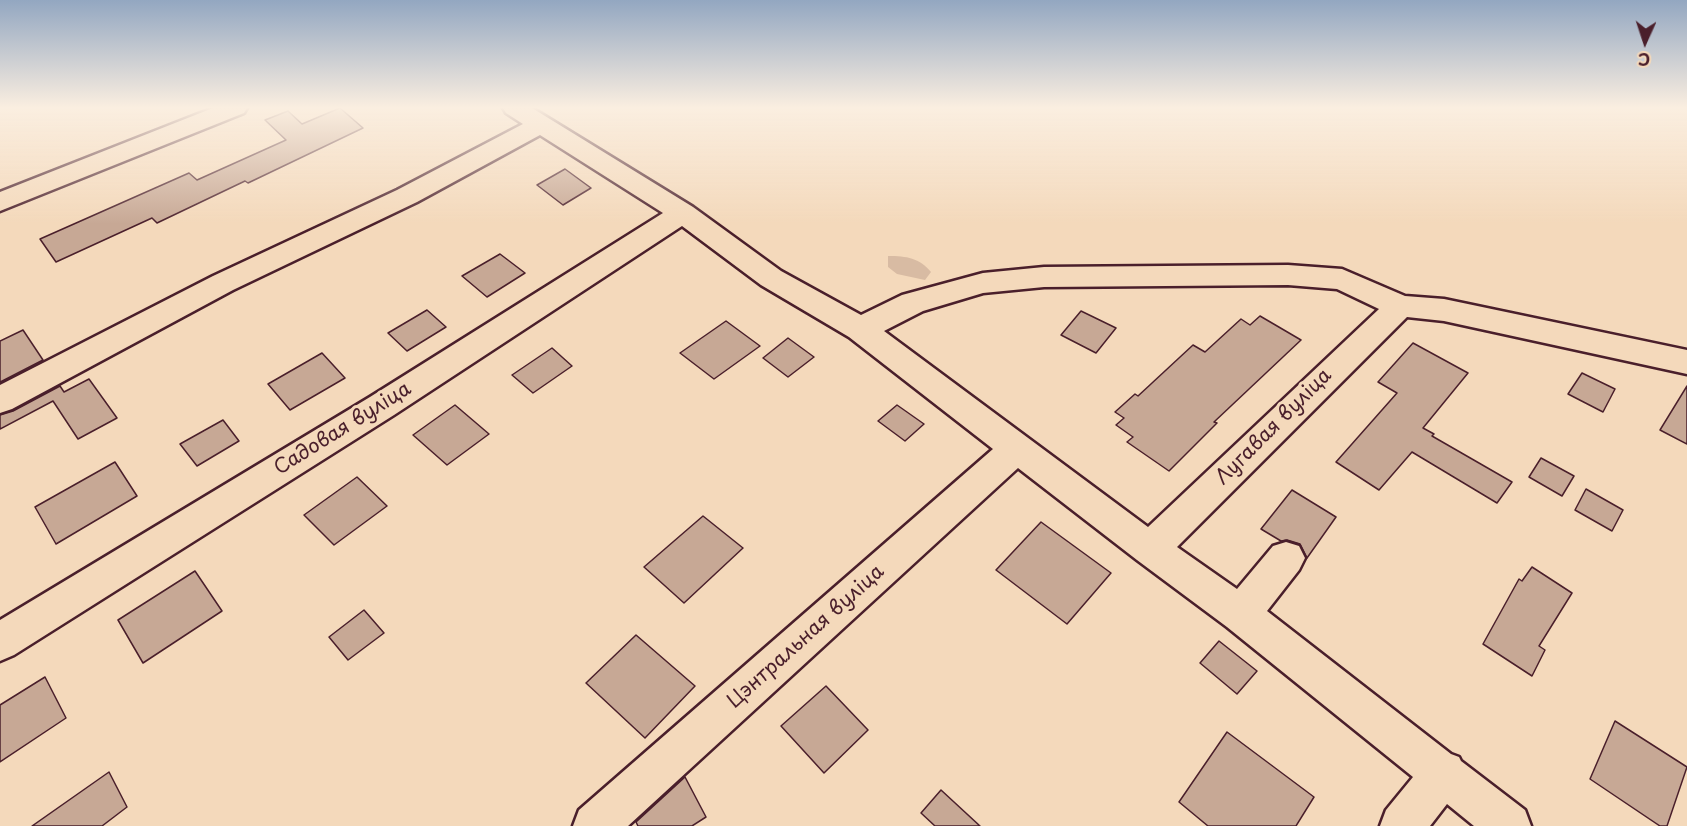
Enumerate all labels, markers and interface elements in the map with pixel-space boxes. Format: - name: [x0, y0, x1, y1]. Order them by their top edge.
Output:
- north arrow: [1615, 12, 1675, 72]
- text: С: [1637, 48, 1651, 72]
- street label: Лугавая вуліца: [1211, 364, 1337, 490]
- street label: Садовая вуліца: [270, 377, 416, 481]
- street label: Цэнтральная вуліца: [723, 560, 889, 714]

